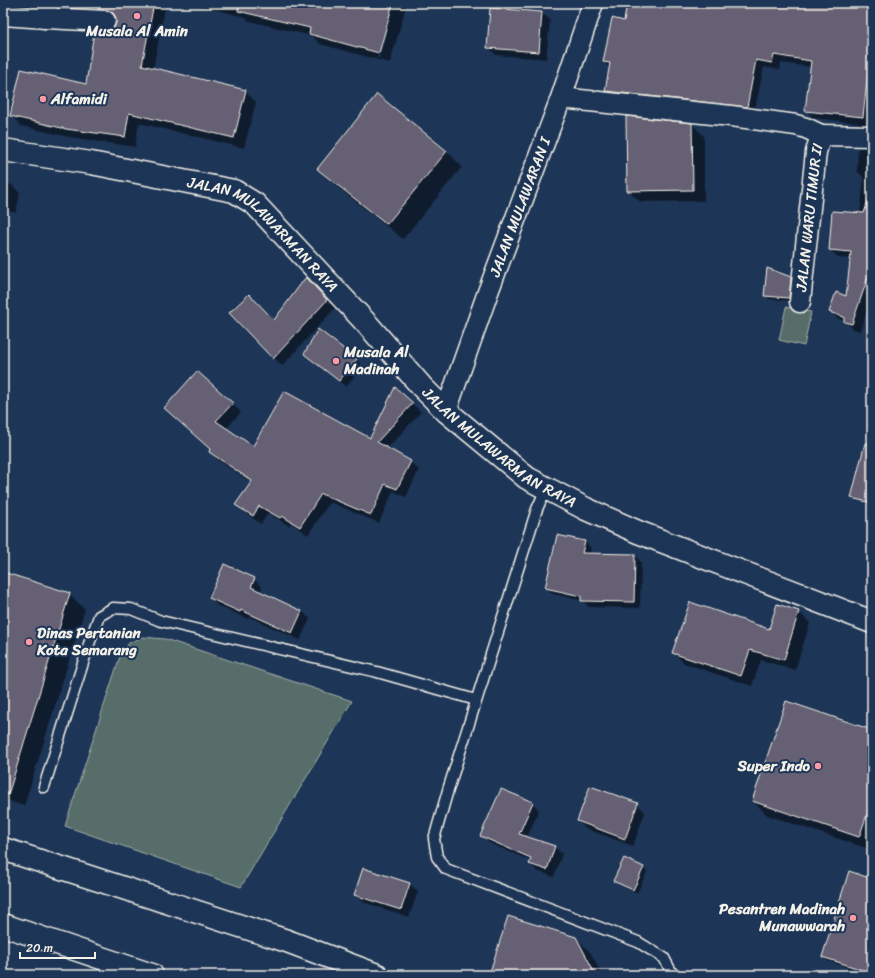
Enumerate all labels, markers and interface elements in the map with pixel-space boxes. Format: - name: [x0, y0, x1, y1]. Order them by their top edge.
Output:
- marker: Musala Al Amin: [132, 11, 142, 21]
- place label: Musala Al Amin: [85, 18, 189, 44]
- place label: Alfamidi: [50, 86, 108, 112]
- marker: Alfamidi: [38, 94, 48, 104]
- street label: JALAN MULAWARAN I: [481, 132, 559, 282]
- street label: JALAN WARU TIMUR II: [788, 140, 831, 294]
- street label: JALAN MULAWARMAN RAYA: [184, 169, 344, 298]
- place label: Musala Al Madinah: [343, 339, 409, 382]
- marker: Musala Al Madinah: [331, 356, 341, 366]
- street label: JALAN MULAWARMAN RAYA: [415, 380, 581, 515]
- place label: Dinas Pertanian Kota Semarang: [36, 620, 142, 663]
- marker: Dinas Pertanian Kota Semarang: [24, 637, 34, 647]
- place label: Super Indo: [736, 753, 811, 779]
- marker: Super Indo: [813, 761, 823, 771]
- place label: Pesantren Madinah Munawwarah: [719, 896, 845, 939]
- marker: Pesantren Madinah Munawwarah: [848, 913, 858, 923]
- scale bar: [20, 934, 95, 960]
- text: 20 m: [26, 937, 53, 959]

